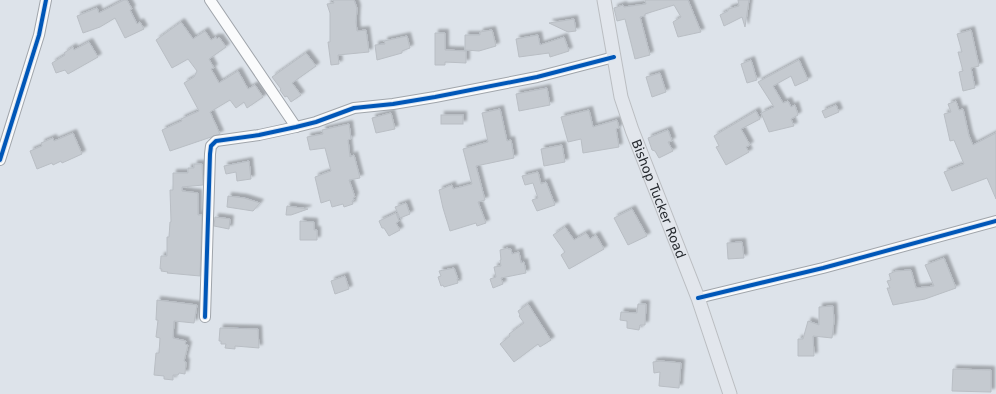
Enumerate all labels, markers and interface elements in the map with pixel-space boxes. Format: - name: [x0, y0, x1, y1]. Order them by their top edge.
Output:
- street label: Bishop Tucker Road: [629, 137, 689, 260]

